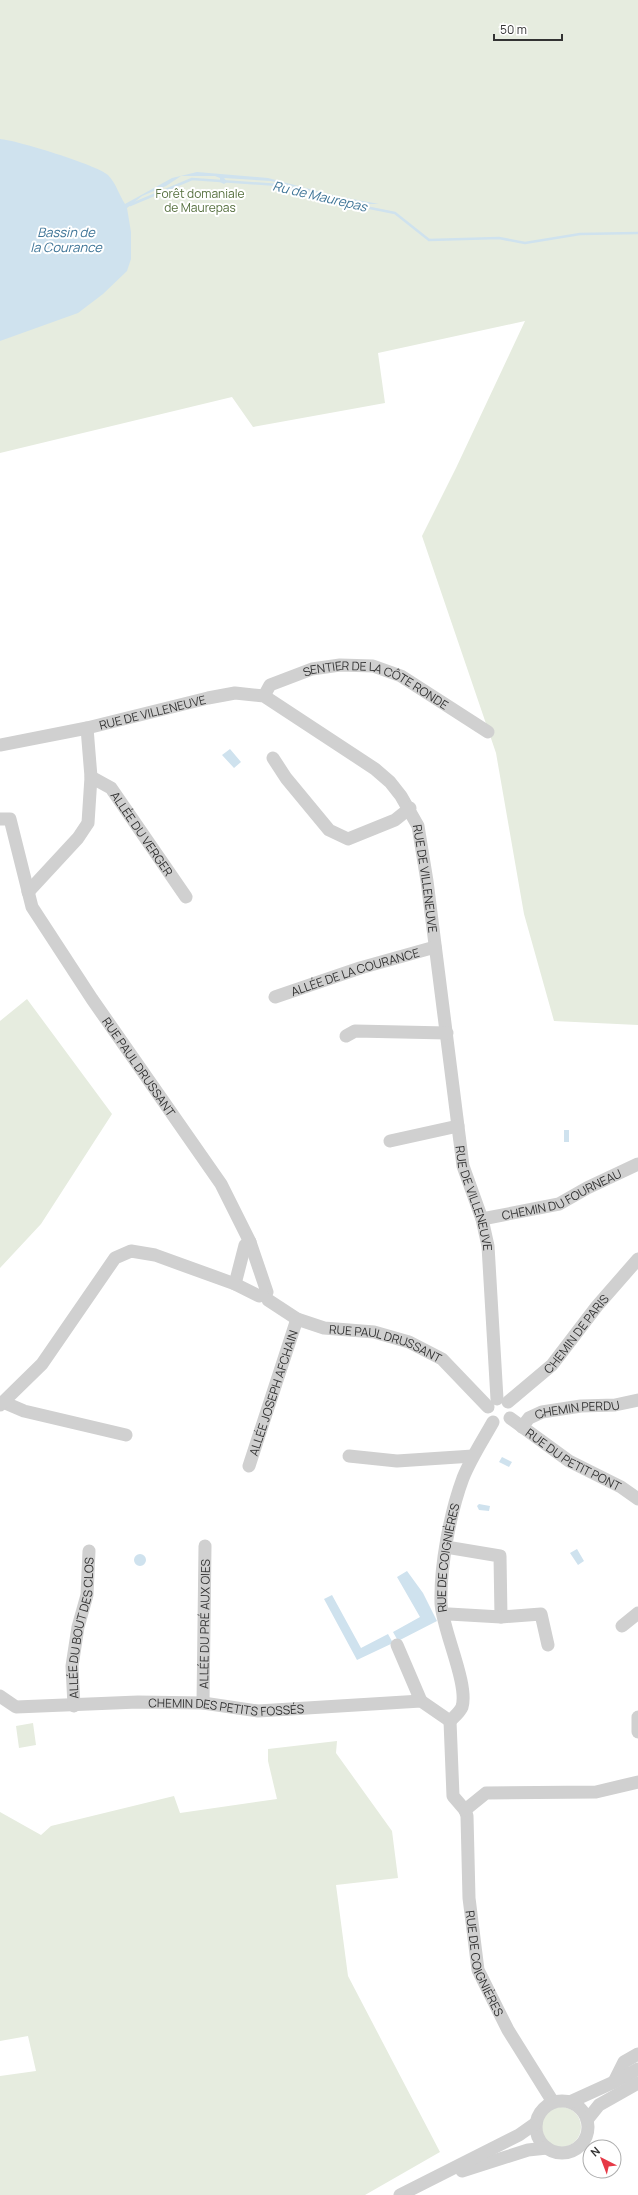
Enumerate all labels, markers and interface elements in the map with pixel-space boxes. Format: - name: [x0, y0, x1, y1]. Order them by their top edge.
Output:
- scale bar: [494, 16, 562, 42]
- text: 50 m: [500, 21, 527, 38]
- water label: Ru de Maurepas: [271, 176, 370, 216]
- park label: Forêt domaniale de Maurepas: [156, 185, 244, 216]
- water label: Bassin de la Courance: [30, 223, 103, 256]
- street label: SENTIER DE LA CÔTE RONDE: [300, 656, 452, 713]
- street label: RUE DE VILLENEUVE: [97, 690, 208, 733]
- street label: ALLÉE DU VERGER: [107, 788, 178, 880]
- street label: RUE DE VILLENEUVE: [409, 823, 442, 934]
- street label: ALLÉE DE LA COURANCE: [288, 943, 421, 1000]
- street label: RUE PAUL DRUSSANT: [99, 1014, 180, 1120]
- street label: RUE DE VILLENEUVE: [452, 1145, 497, 1251]
- street label: CHEMIN DU FOURNEAU: [500, 1164, 624, 1223]
- street label: CHEMIN DE PARIS: [540, 1290, 612, 1377]
- street label: RUE PAUL DRUSSANT: [328, 1320, 446, 1366]
- street label: ALLÉE JOSEPH AFCHAIN: [244, 1328, 301, 1458]
- street label: CHEMIN PERDU: [532, 1396, 621, 1423]
- street label: RUE DU PETIT PONT: [522, 1424, 625, 1495]
- street label: RUE DE COIGNIÈRES: [432, 1501, 463, 1613]
- street label: ALLÉE DU BOUT DES CLOS: [63, 1557, 97, 1699]
- street label: ALLÉE DU PRÉ AUX OIES: [195, 1559, 213, 1689]
- street label: CHEMIN DES PETITS FOSSÉS: [148, 1694, 304, 1719]
- street label: RUE DE COIGNIÈRES: [462, 1909, 508, 2019]
- north arrow: [582, 2139, 622, 2179]
- text: N: [587, 2143, 603, 2159]

